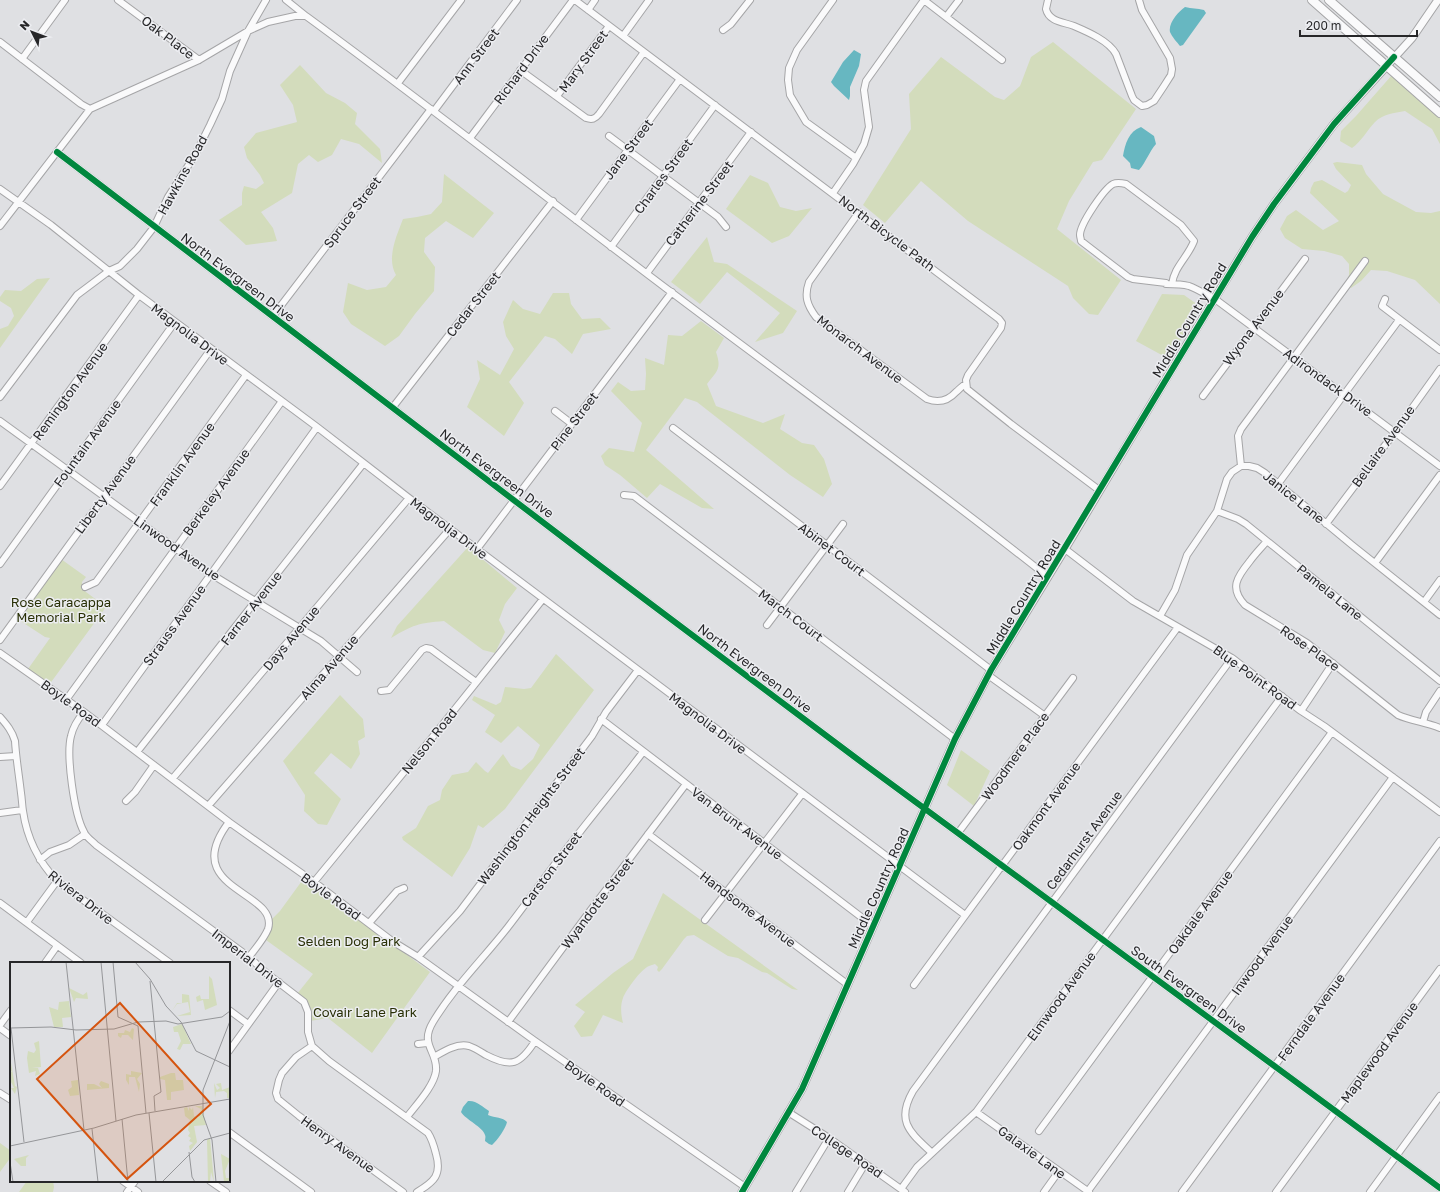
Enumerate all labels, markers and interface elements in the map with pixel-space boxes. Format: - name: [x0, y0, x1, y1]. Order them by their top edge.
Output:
- north arrow: [12, 12, 52, 52]
- street label: Oak Place: [138, 12, 198, 62]
- scale bar: [1300, 12, 1417, 38]
- text: N: [17, 18, 32, 32]
- text: 200 m: [1306, 18, 1341, 33]
- street label: Ann Street: [450, 25, 502, 87]
- street label: Mary Street: [555, 27, 611, 95]
- street label: Richard Drive: [490, 31, 552, 107]
- street label: Jane Street: [600, 116, 656, 182]
- street label: Hawkins Road: [154, 132, 210, 218]
- street label: Charles Street: [630, 135, 696, 217]
- street label: Catherine Street: [662, 157, 736, 249]
- street label: Spruce Street: [320, 173, 384, 251]
- street label: North Bicycle Path: [836, 192, 938, 274]
- street label: North Evergreen Drive: [178, 229, 298, 325]
- street label: Middle Country Road: [1148, 260, 1230, 380]
- street label: Cedar Street: [443, 268, 503, 340]
- street label: Wyona Avenue: [1219, 286, 1287, 368]
- street label: Magnolia Drive: [148, 300, 232, 368]
- street label: Monarch Avenue: [814, 311, 906, 387]
- street label: Remington Avenue: [29, 339, 111, 443]
- street label: Adirondack Drive: [1280, 344, 1376, 420]
- street label: Pine Street: [547, 389, 601, 453]
- street label: Fountain Avenue: [50, 396, 124, 490]
- street label: Bellaire Avenue: [1348, 402, 1418, 490]
- street label: Franklin Avenue: [146, 419, 218, 509]
- street label: North Evergreen Drive: [437, 425, 557, 521]
- street label: Berkeley Avenue: [179, 445, 253, 539]
- street label: Liberty Avenue: [71, 451, 139, 537]
- street label: Janice Lane: [1260, 467, 1328, 527]
- street label: Magnolia Drive: [407, 494, 491, 562]
- street label: Linwood Avenue: [131, 512, 223, 584]
- street label: Abinet Court: [796, 519, 868, 579]
- street label: Middle Country Road: [982, 537, 1064, 657]
- street label: Pamela Lane: [1294, 561, 1366, 623]
- street label: Farner Avenue: [217, 568, 285, 648]
- street label: Strauss Avenue: [139, 581, 209, 669]
- street label: March Court: [756, 585, 826, 645]
- park label: Rose Caracappa Memorial Park: [11, 594, 111, 625]
- street label: Days Avenue: [259, 602, 323, 674]
- street label: North Evergreen Drive: [695, 620, 815, 716]
- street label: Rose Place: [1277, 622, 1343, 674]
- street label: Alma Avenue: [297, 631, 361, 703]
- street label: Blue Point Road: [1210, 641, 1300, 713]
- street label: Boyle Road: [38, 676, 104, 730]
- street label: Magnolia Drive: [666, 689, 750, 757]
- street label: Nelson Road: [398, 705, 460, 777]
- street label: Woodmere Place: [978, 709, 1052, 803]
- street label: Washington Heights Street: [474, 744, 588, 888]
- street label: Oakmont Avenue: [1008, 758, 1084, 854]
- street label: Van Brunt Avenue: [688, 783, 786, 863]
- street label: Cedarhurst Avenue: [1043, 787, 1125, 893]
- street label: Middle Country Road: [844, 825, 912, 951]
- street label: Carston Street: [517, 828, 585, 910]
- street label: Wyandotte Street: [557, 854, 637, 952]
- street label: Riviera Drive: [45, 867, 117, 927]
- street label: Oakdale Avenue: [1164, 867, 1236, 957]
- street label: Handsome Avenue: [697, 868, 799, 950]
- street label: Boyle Road: [298, 869, 364, 923]
- street label: Inwood Avenue: [1228, 912, 1296, 998]
- street label: Imperial Drive: [209, 925, 287, 991]
- park label: Selden Dog Park: [298, 933, 401, 949]
- street label: South Evergreen Drive: [1128, 942, 1250, 1036]
- street label: Elmwood Avenue: [1023, 948, 1099, 1044]
- inset map: [10, 962, 230, 1182]
- street label: Ferndale Avenue: [1274, 970, 1348, 1064]
- street label: Maplewood Avenue: [1337, 998, 1421, 1106]
- park label: Covair Lane Park: [313, 1004, 418, 1020]
- street label: Boyle Road: [562, 1056, 628, 1110]
- street label: Henry Avenue: [298, 1112, 378, 1176]
- street label: College Road: [808, 1121, 886, 1181]
- street label: Galaxie Lane: [995, 1122, 1069, 1182]

